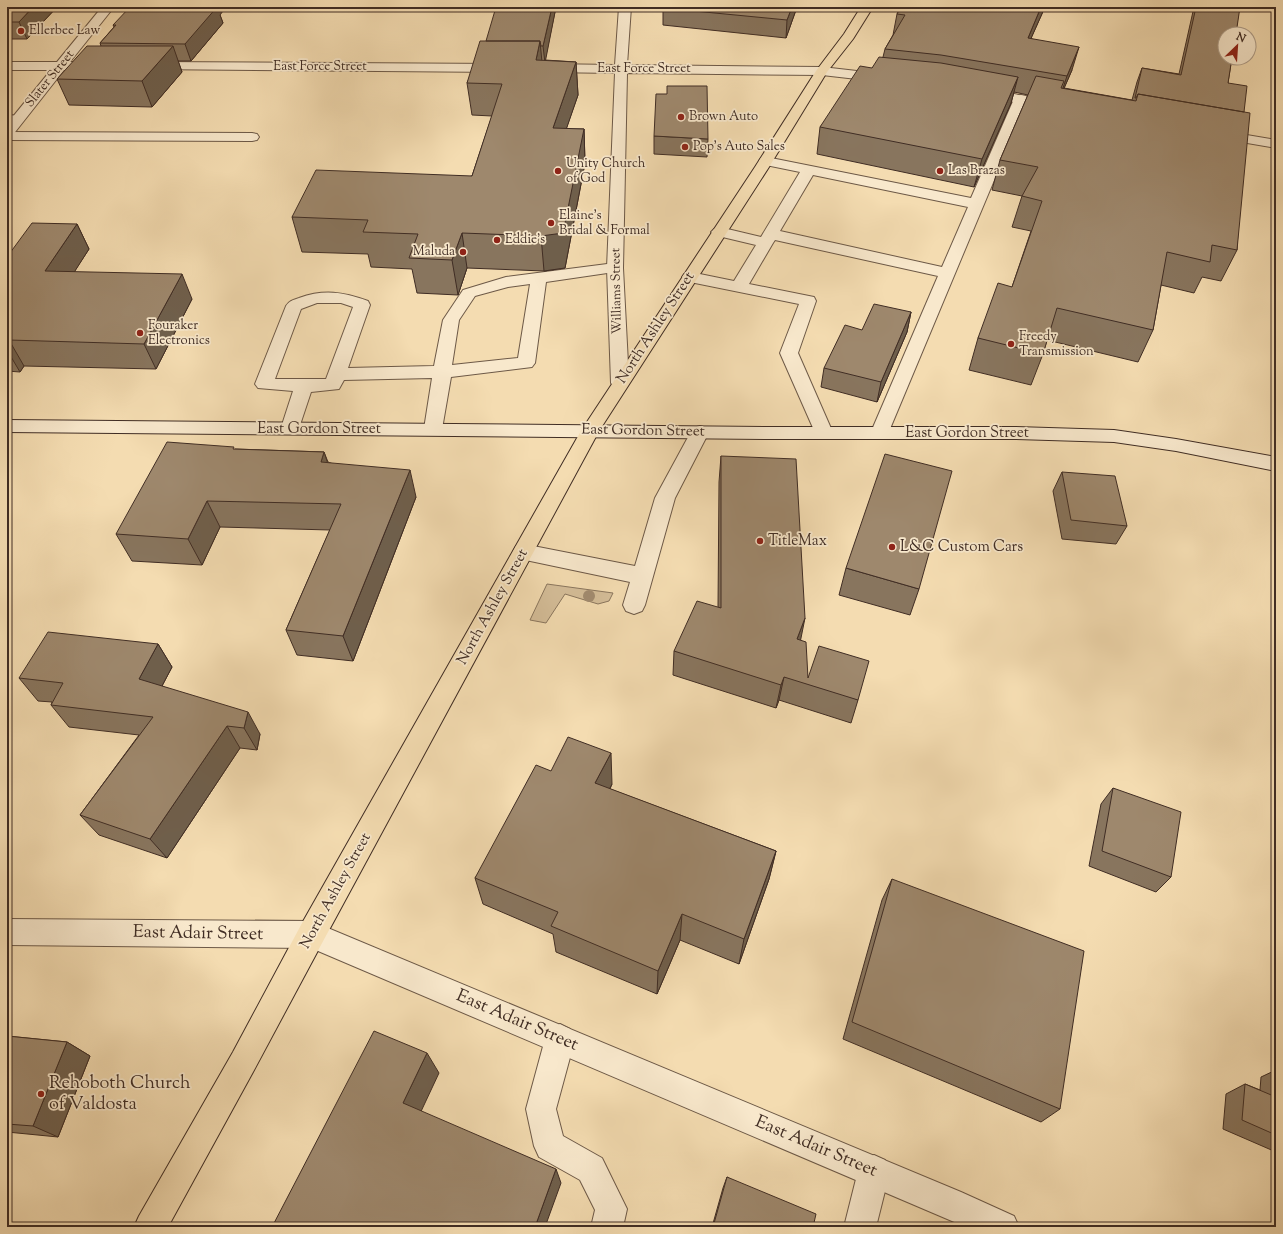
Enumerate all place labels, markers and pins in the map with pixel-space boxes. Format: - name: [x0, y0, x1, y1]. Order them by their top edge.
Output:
- place label: Ellerbee Law: [29, 22, 100, 40]
- marker: Ellerbee Law: [16, 26, 26, 36]
- place label: Brown Auto: [689, 108, 758, 126]
- marker: Brown Auto: [676, 112, 686, 122]
- place label: Pop's Auto Sales: [693, 138, 785, 156]
- marker: Pop's Auto Sales: [680, 142, 690, 152]
- place label: Unity Church of God: [566, 155, 646, 188]
- place label: Las Brazas: [948, 162, 1005, 180]
- marker: Unity Church of God: [553, 166, 563, 176]
- marker: Las Brazas: [935, 166, 945, 176]
- place label: Elaine's Bridal & Formal: [559, 207, 650, 240]
- marker: Elaine's Bridal & Formal: [546, 218, 556, 228]
- place label: Eddie's: [505, 231, 545, 249]
- marker: Eddie's: [492, 235, 502, 245]
- place label: Maluda: [413, 243, 455, 261]
- marker: Maluda: [458, 247, 468, 257]
- place label: Fouraker Electronics: [148, 317, 210, 350]
- marker: Fouraker Electronics: [135, 328, 145, 338]
- place label: Freedy Transmission: [1019, 328, 1094, 361]
- marker: Freedy Transmission: [1006, 339, 1016, 349]
- place label: TitleMax: [768, 531, 827, 552]
- marker: TitleMax: [755, 536, 765, 546]
- place label: L&C Custom Cars: [900, 537, 1023, 558]
- marker: L&C Custom Cars: [887, 542, 897, 552]
- place label: Rehoboth Church of Valdosta: [49, 1071, 191, 1118]
- marker: Rehoboth Church of Valdosta: [36, 1089, 46, 1099]

